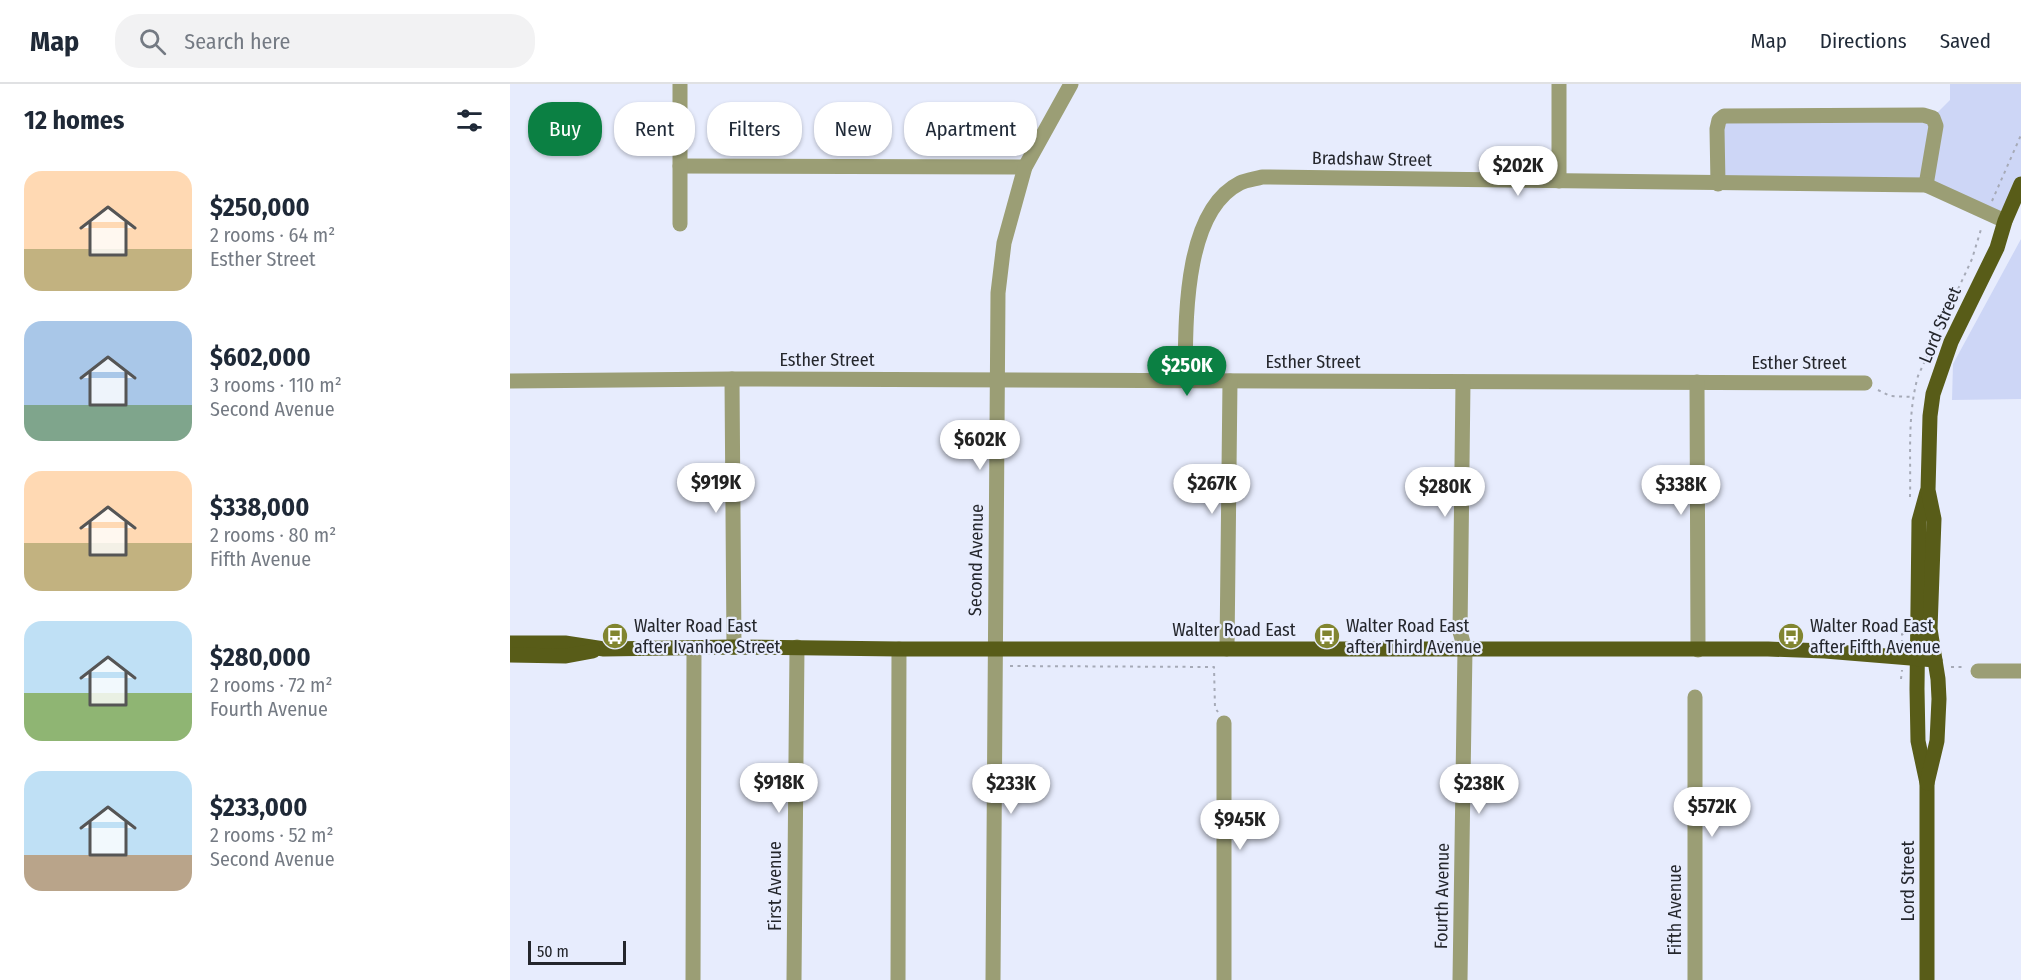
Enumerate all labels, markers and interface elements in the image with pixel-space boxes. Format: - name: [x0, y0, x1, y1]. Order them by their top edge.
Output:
- search box: [115, 14, 535, 68]
- text: Map: [30, 25, 79, 58]
- icon: search: [136, 25, 169, 58]
- text: Search here: [184, 28, 290, 55]
- text: Map: [1750, 28, 1787, 54]
- text: Directions: [1820, 28, 1907, 54]
- text: Saved: [1940, 28, 1991, 54]
- chip: Buy: [528, 102, 602, 156]
- chip: Rent: [614, 102, 695, 156]
- chip: Filters: [707, 102, 802, 156]
- chip: New: [814, 102, 892, 156]
- chip: Apartment: [904, 102, 1037, 156]
- icon: filters: [453, 104, 486, 137]
- text: 12 homes: [24, 105, 124, 136]
- pin: $202K: [1476, 146, 1560, 197]
- street label: Bradshaw Street: [1312, 147, 1432, 171]
- text: $202K: [1493, 153, 1543, 177]
- text: $250,000: [210, 192, 310, 223]
- icon: home: [72, 195, 144, 267]
- text: 2 rooms · 64 m²: [210, 223, 335, 247]
- text: Esther Street: [210, 247, 316, 271]
- street label: Lord Street: [1914, 283, 1966, 367]
- text: $602,000: [210, 342, 311, 373]
- icon: home: [72, 345, 144, 417]
- pin: $250K: [1145, 346, 1229, 397]
- street label: Esther Street: [779, 349, 875, 371]
- street label: Esther Street: [1265, 351, 1361, 373]
- street label: Esther Street: [1751, 352, 1847, 374]
- text: $250K: [1161, 353, 1213, 377]
- text: 3 rooms · 110 m²: [210, 373, 342, 397]
- text: Second Avenue: [210, 397, 335, 421]
- pin: $602K: [938, 420, 1022, 471]
- text: $602K: [954, 427, 1006, 451]
- pin: $919K: [674, 463, 758, 514]
- pin: $267K: [1170, 464, 1254, 515]
- pin: $338K: [1639, 465, 1723, 516]
- pin: $280K: [1403, 467, 1487, 518]
- text: $919K: [691, 470, 741, 494]
- text: $267K: [1187, 471, 1237, 495]
- text: $338K: [1655, 472, 1707, 496]
- text: $280K: [1419, 474, 1471, 498]
- text: $338,000: [210, 492, 309, 523]
- icon: home: [72, 495, 144, 567]
- street label: Second Avenue: [964, 504, 988, 616]
- text: 2 rooms · 80 m²: [210, 523, 336, 547]
- text: Fifth Avenue: [210, 547, 311, 571]
- place label: Walter Road East after Ivanhoe Street: [634, 615, 781, 658]
- place label: Walter Road East after Third Avenue: [1346, 615, 1482, 658]
- place label: Walter Road East after Fifth Avenue: [1810, 615, 1940, 658]
- street label: Walter Road East: [1172, 619, 1296, 641]
- bus stop icon: Walter Road East after Ivanhoe Street: [600, 621, 630, 651]
- bus stop icon: Walter Road East after Third Avenue: [1312, 621, 1342, 651]
- bus stop icon: Walter Road East after Fifth Avenue: [1776, 621, 1806, 651]
- text: $280,000: [210, 642, 311, 673]
- icon: home: [72, 645, 144, 717]
- text: 2 rooms · 72 m²: [210, 673, 332, 697]
- text: Fourth Avenue: [210, 697, 328, 721]
- pin: $918K: [737, 763, 821, 814]
- pin: $233K: [969, 764, 1053, 815]
- pin: $238K: [1437, 764, 1521, 815]
- text: $918K: [754, 770, 804, 794]
- text: $233K: [986, 771, 1036, 795]
- text: $238K: [1454, 771, 1504, 795]
- pin: $572K: [1670, 787, 1754, 838]
- text: $233,000: [210, 792, 307, 823]
- text: $572K: [1688, 794, 1736, 818]
- icon: home: [72, 795, 144, 867]
- pin: $945K: [1198, 800, 1282, 851]
- text: $945K: [1214, 807, 1266, 831]
- text: 2 rooms · 52 m²: [210, 823, 334, 847]
- street label: Lord Street: [1897, 840, 1919, 921]
- street label: First Avenue: [764, 841, 786, 931]
- street label: Fourth Avenue: [1430, 843, 1454, 949]
- text: Second Avenue: [210, 847, 335, 871]
- street label: Fifth Avenue: [1664, 864, 1686, 956]
- scale bar: [528, 938, 626, 966]
- text: 50 m: [537, 942, 569, 961]

